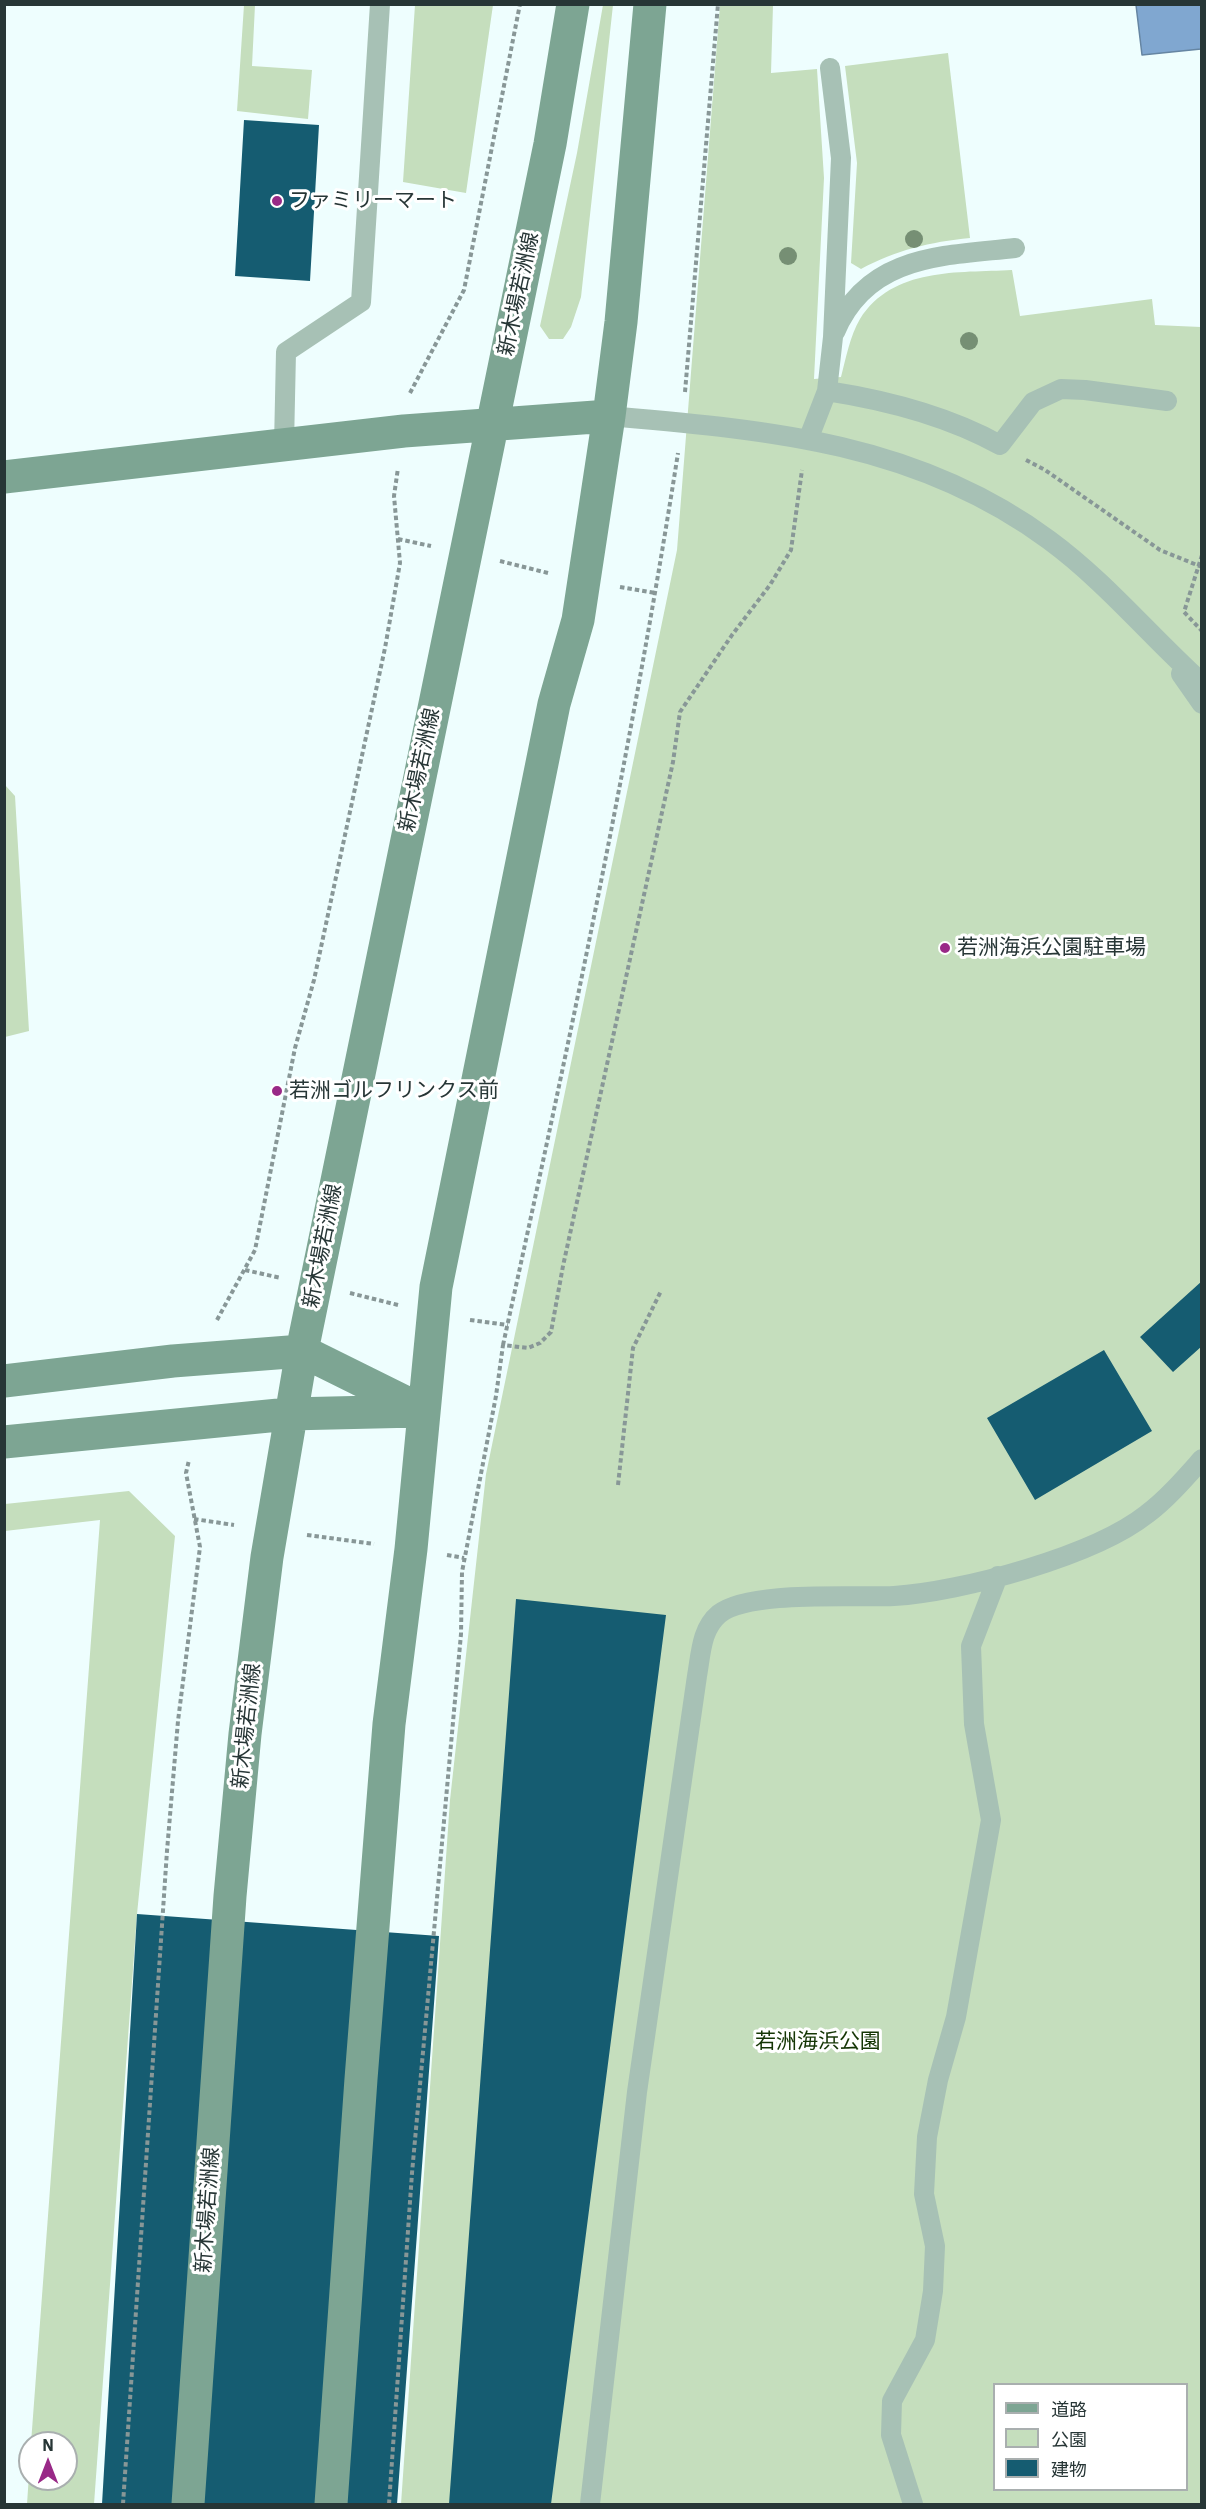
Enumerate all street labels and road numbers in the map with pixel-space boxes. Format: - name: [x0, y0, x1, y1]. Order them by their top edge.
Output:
- street label: 新木場若洲線: [494, 230, 544, 358]
- street label: 新木場若洲線: [395, 706, 445, 834]
- street label: 新木場若洲線: [299, 1182, 347, 1310]
- street label: 新木場若洲線: [228, 1662, 266, 1790]
- street label: 新木場若洲線: [191, 2146, 225, 2274]

